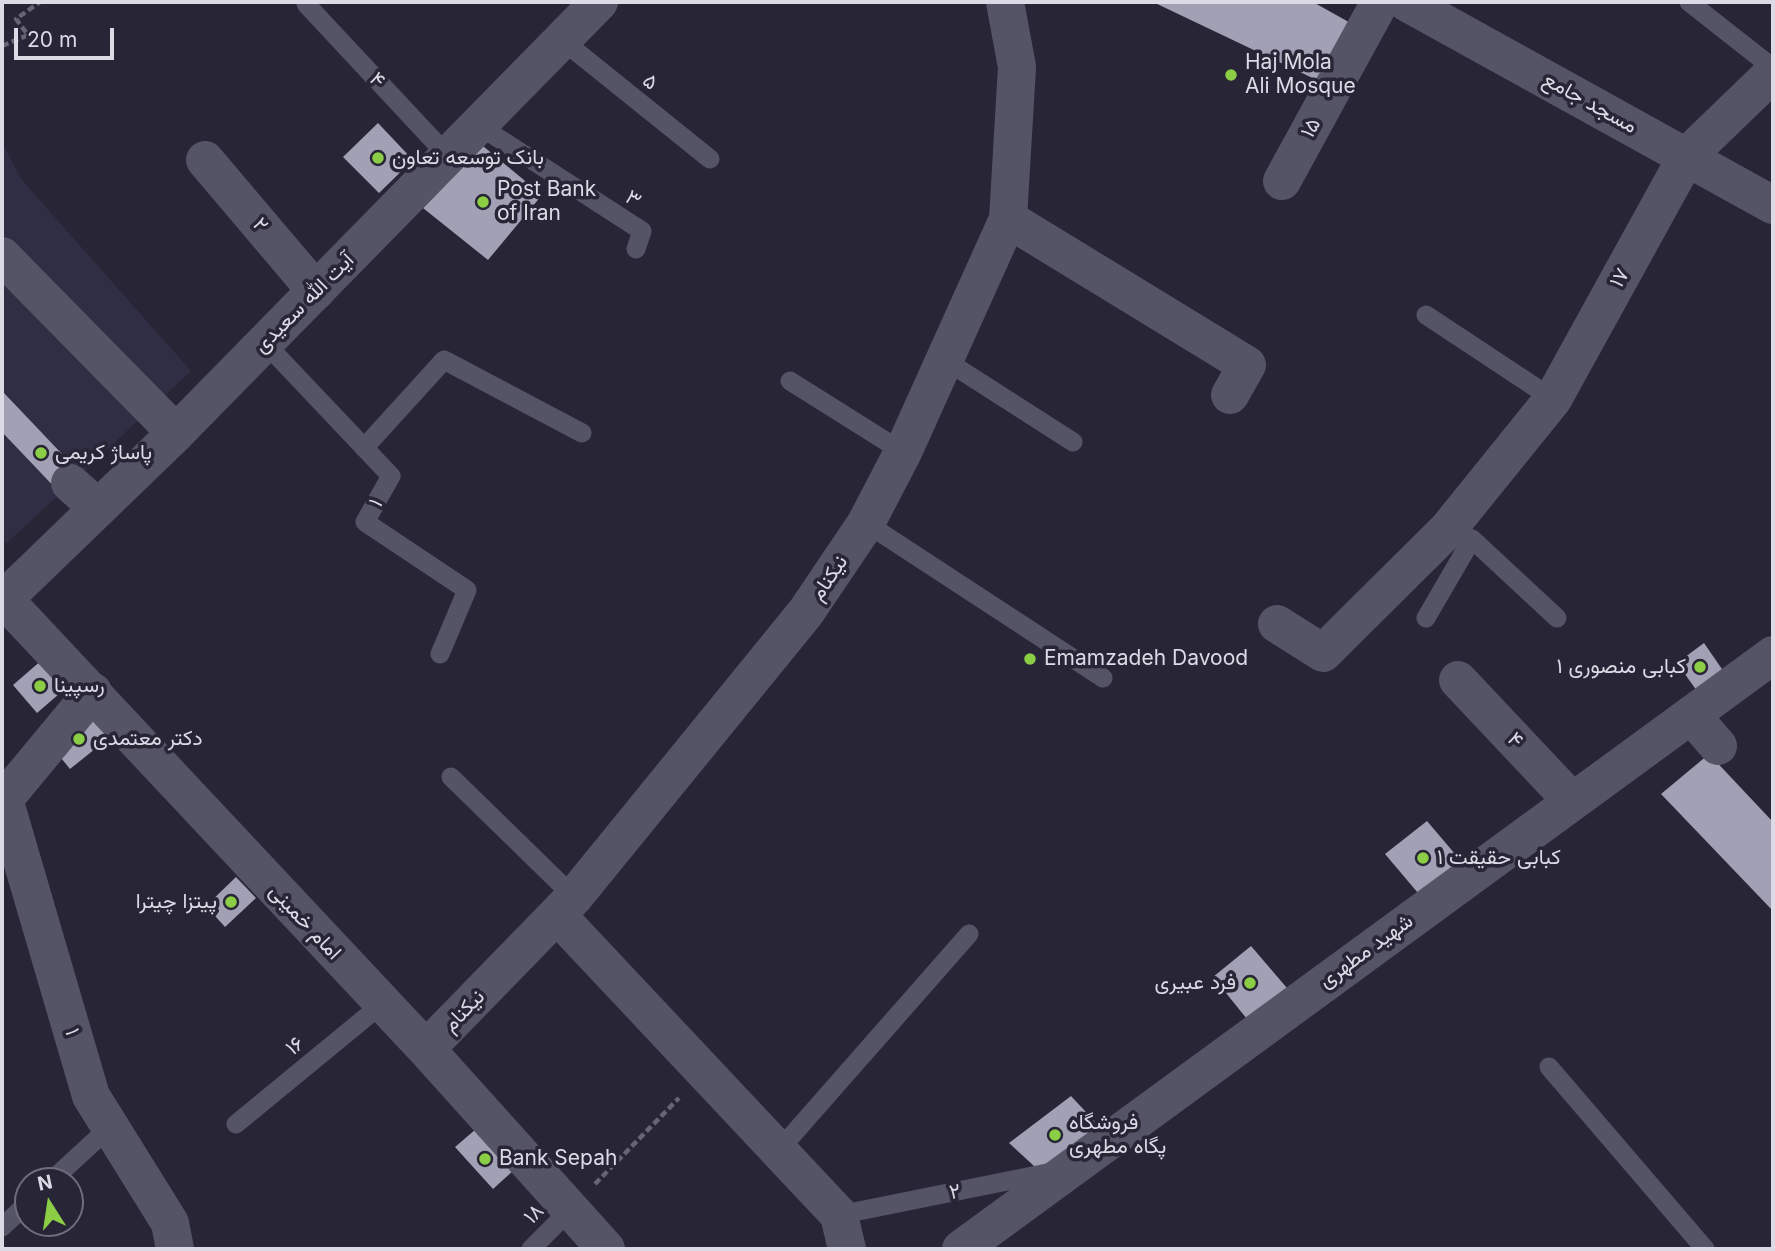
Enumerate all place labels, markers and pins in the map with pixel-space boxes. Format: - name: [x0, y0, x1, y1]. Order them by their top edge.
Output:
- place label: Haj Mola Ali Mosque: [1245, 50, 1356, 100]
- marker: Haj Mola Ali Mosque: [1223, 67, 1239, 83]
- place label: بانک توسعه تعاون: [392, 145, 544, 171]
- marker: بانک توسعه تعاون: [370, 150, 386, 166]
- place label: Post Bank of Iran: [497, 177, 596, 227]
- marker: Post Bank of Iran: [475, 194, 491, 210]
- place label: پاساژ کریمی: [55, 440, 152, 466]
- marker: پاساژ کریمی: [33, 445, 49, 461]
- place label: Emamzadeh Davood: [1044, 646, 1248, 672]
- marker: Emamzadeh Davood: [1022, 651, 1038, 667]
- place label: کبابی منصوری ۱: [1557, 654, 1686, 680]
- marker: کبابی منصوری ۱: [1692, 659, 1708, 675]
- place label: رسپینا: [54, 673, 105, 699]
- marker: رسپینا: [32, 678, 48, 694]
- place label: دکتر معتمدی: [93, 726, 202, 752]
- marker: دکتر معتمدی: [71, 731, 87, 747]
- place label: کبابی حقیقت ۱: [1437, 845, 1561, 871]
- marker: کبابی حقیقت ۱: [1415, 850, 1431, 866]
- place label: پیتزا چیترا: [136, 889, 217, 915]
- marker: پیتزا چیترا: [223, 894, 239, 910]
- place label: فرد عبیری: [1154, 970, 1236, 996]
- marker: فرد عبیری: [1242, 975, 1258, 991]
- place label: فروشگاه پگاه مطهری: [1069, 1110, 1166, 1160]
- marker: فروشگاه پگاه مطهری: [1047, 1127, 1063, 1143]
- place label: Bank Sepah: [499, 1146, 617, 1172]
- marker: Bank Sepah: [477, 1151, 493, 1167]

